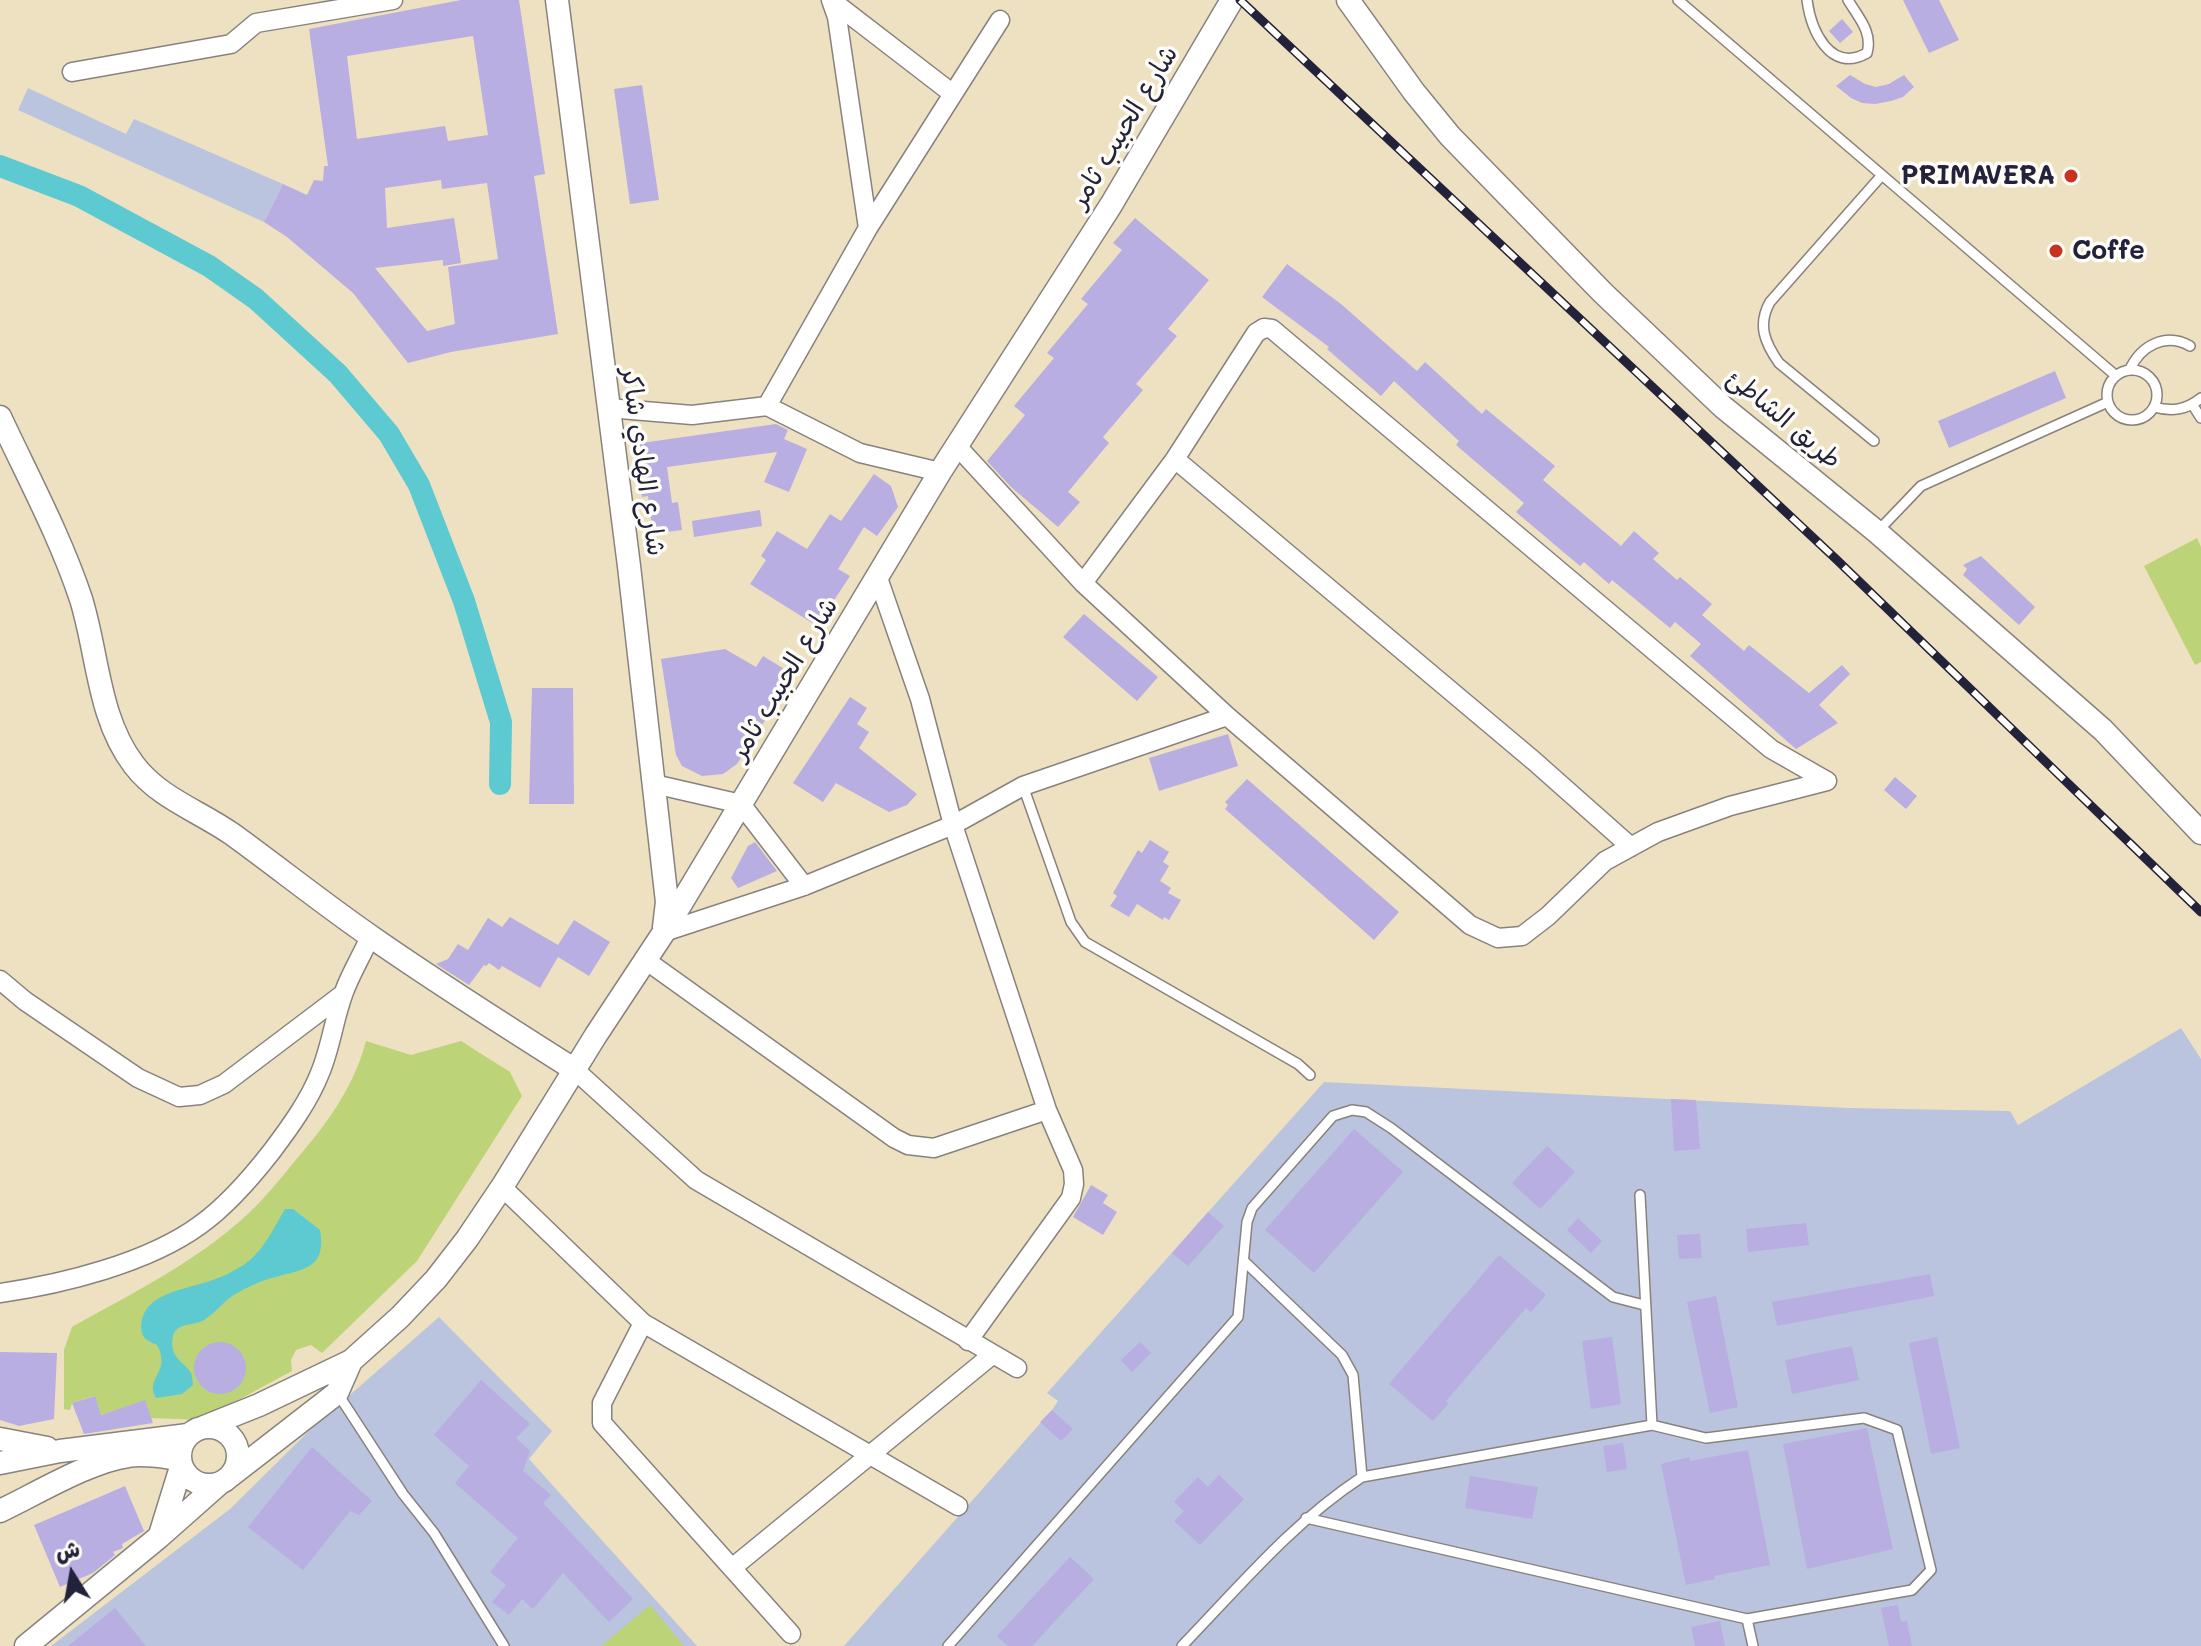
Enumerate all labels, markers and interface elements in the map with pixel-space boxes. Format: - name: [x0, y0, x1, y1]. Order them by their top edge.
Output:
- street label: شارع الحبيب ثامر: [1063, 40, 1185, 214]
- place label: PRIMAVERA: [1901, 160, 2055, 192]
- marker: PRIMAVERA: [2062, 167, 2080, 185]
- place label: Coffe: [2072, 235, 2145, 267]
- marker: Coffe: [2047, 242, 2065, 260]
- street label: طريق الشاطئ: [1721, 362, 1847, 476]
- street label: شارع الهادي شاكر: [614, 366, 672, 558]
- street label: شارع الحبيب ثامر: [723, 592, 845, 766]
- text: ش: [53, 1533, 82, 1566]
- north arrow: [32, 1534, 112, 1614]

